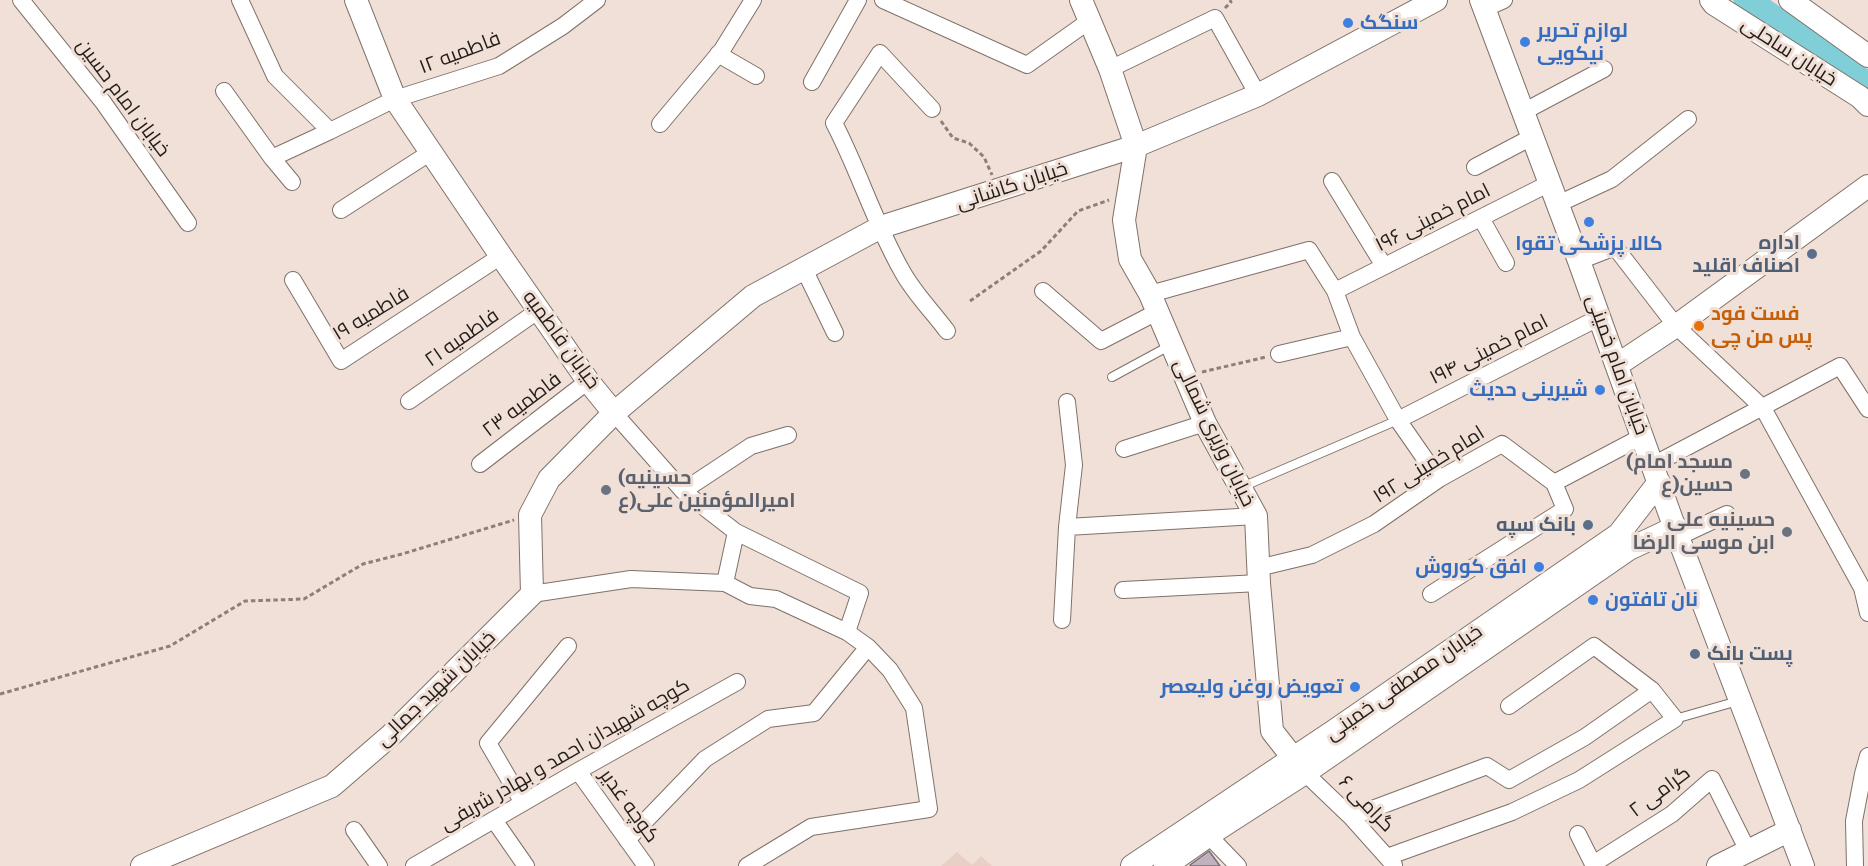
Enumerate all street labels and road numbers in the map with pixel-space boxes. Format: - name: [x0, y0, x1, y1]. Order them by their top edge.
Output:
- street label: خیابان ساحلی: [1737, 12, 1841, 92]
- street label: فاطمیه ۱۲: [416, 27, 504, 79]
- street label: خیابان امام حسین: [71, 34, 175, 162]
- street label: خیابان کاشانی: [953, 157, 1071, 215]
- street label: امام خمینی ۱۹۶: [1371, 179, 1495, 257]
- street label: فاطمیه ۱۹: [328, 282, 414, 346]
- street label: خیابان فاطمیه: [517, 286, 605, 394]
- street label: خیابان امام خمینی: [1581, 292, 1653, 438]
- street label: فاطمیه ۲۱: [420, 304, 504, 372]
- street label: امام خمینی ۱۹۴: [1426, 310, 1552, 390]
- street label: خیابان وزیری شمالی: [1168, 355, 1260, 511]
- street label: فاطمیه ۲۳: [478, 368, 566, 442]
- street label: امام خمینی ۱۹۲: [1369, 421, 1489, 509]
- street label: خیابان مصطفی خمینی: [1321, 620, 1487, 746]
- street label: خیابان شهید جمالی: [371, 626, 501, 752]
- street label: کوچه شهیدان احمد و بهادر شریفی: [436, 674, 694, 836]
- street label: گرامی ۲: [1625, 761, 1695, 823]
- street label: کوچه غدیر: [594, 764, 664, 848]
- street label: گرامی ۶: [1333, 771, 1399, 837]

